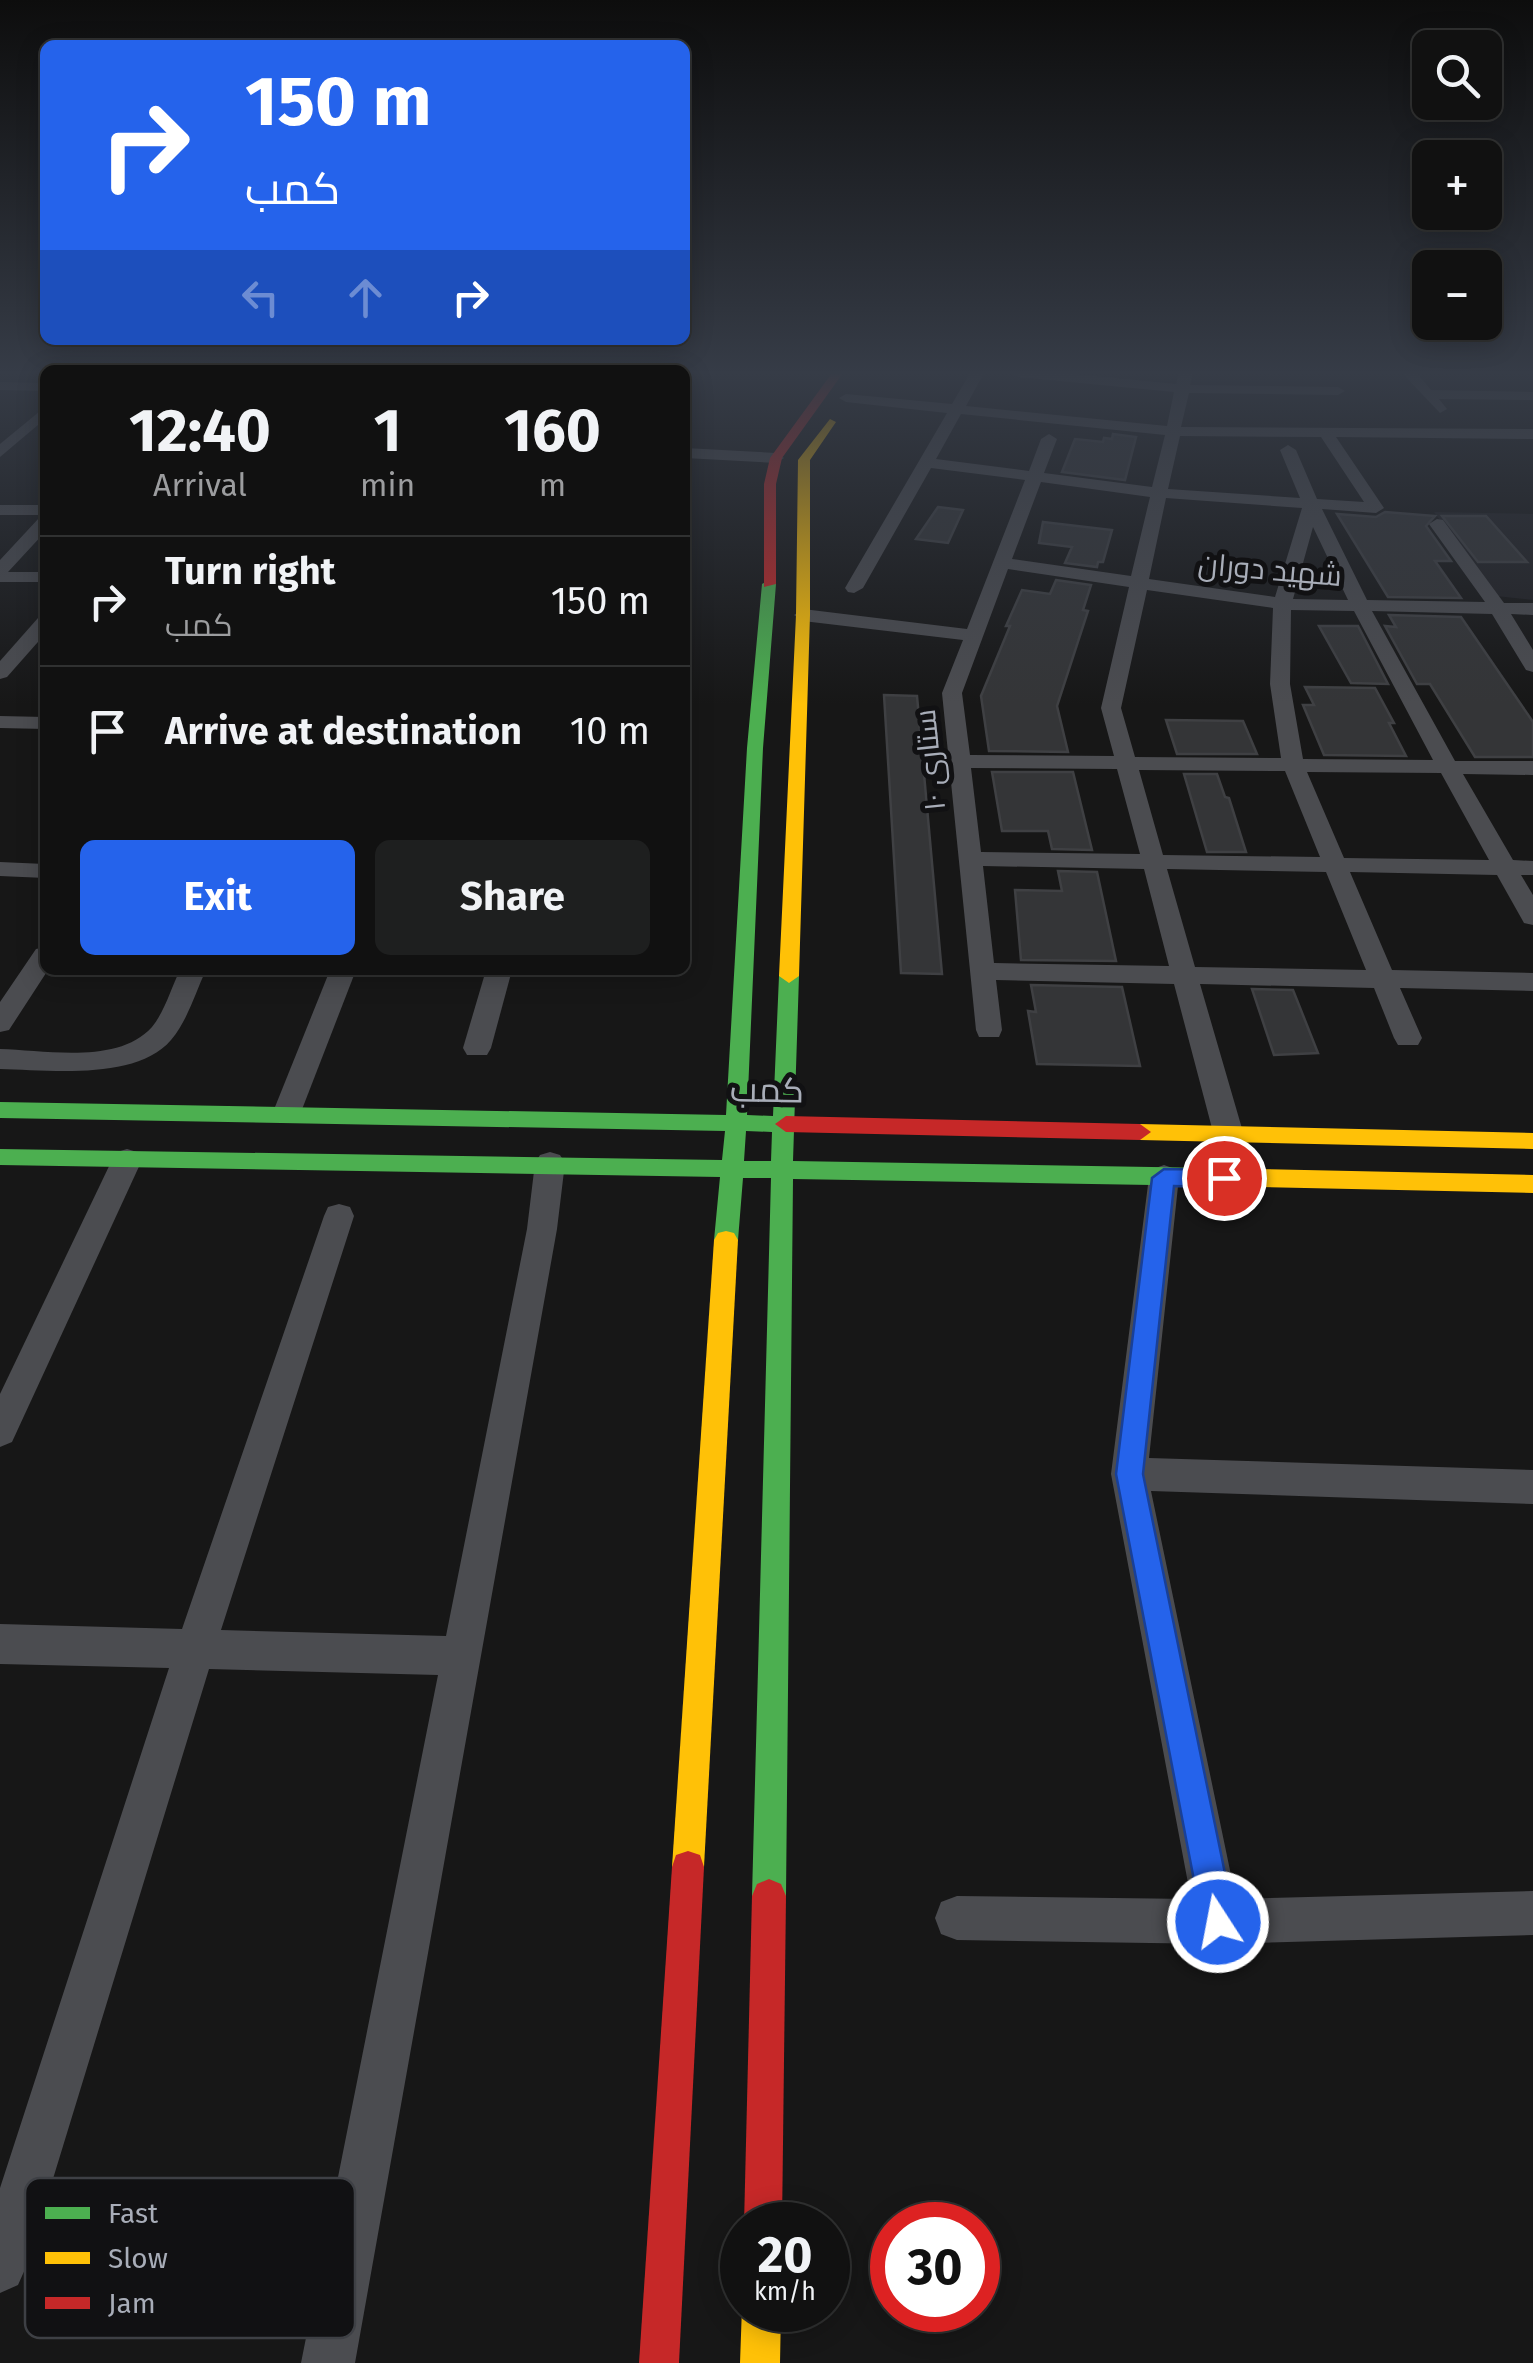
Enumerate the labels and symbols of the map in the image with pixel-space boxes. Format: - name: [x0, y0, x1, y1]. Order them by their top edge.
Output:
- street label: شهید دوران: [1197, 546, 1343, 594]
- street label: ستاری ۱۰: [907, 707, 953, 813]
- street label: کمب: [730, 1068, 804, 1112]
- pin: [1182, 1136, 1267, 1221]
- position arrow: [1166, 1870, 1270, 1974]
- legend: [25, 2178, 355, 2338]
- text: Fast: [108, 2197, 159, 2230]
- speed limit sign: 30: [870, 2202, 1000, 2332]
- text: Slow: [108, 2242, 168, 2275]
- text: Jam: [108, 2287, 156, 2320]

